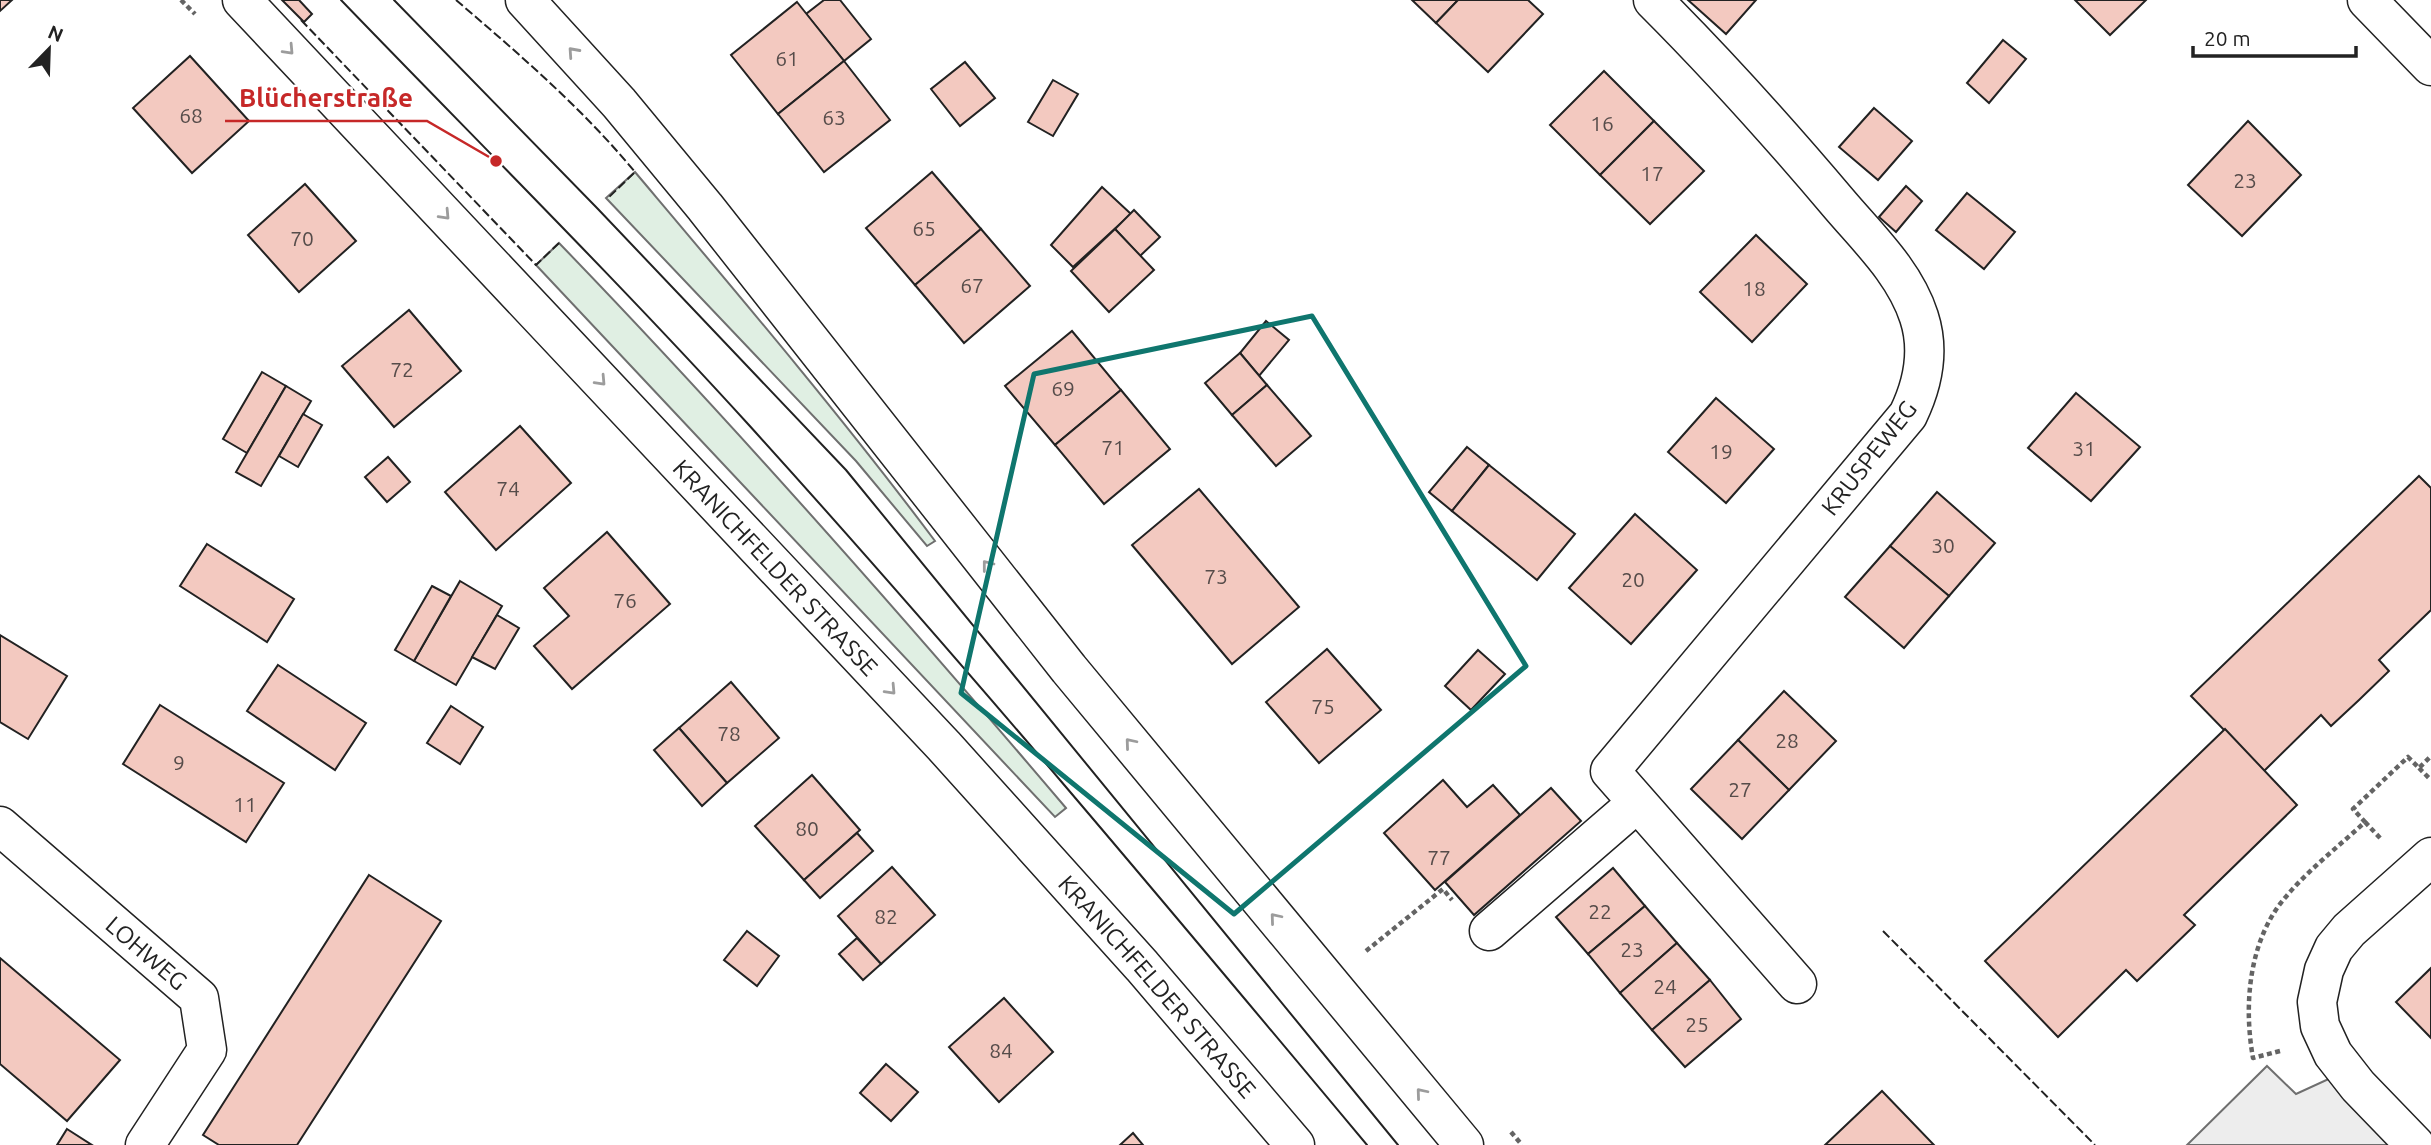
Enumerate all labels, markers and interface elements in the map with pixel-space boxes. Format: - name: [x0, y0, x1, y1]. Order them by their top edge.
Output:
- north arrow: [14, 14, 84, 84]
- scale bar: [2193, 14, 2356, 58]
- text: N: [45, 20, 66, 46]
- text: 20 m: [2204, 26, 2251, 50]
- one-way arrow: [281, 42, 294, 55]
- house number: 61: [775, 46, 799, 70]
- one-way arrow: [569, 47, 581, 60]
- callout: Blücherstraße: [225, 74, 427, 121]
- text: Blücherstraße: [239, 83, 413, 112]
- house number: 68: [179, 103, 203, 127]
- house number: 63: [822, 105, 846, 129]
- house number: 16: [1590, 111, 1614, 135]
- house number: 17: [1640, 161, 1664, 185]
- house number: 23: [2233, 168, 2257, 192]
- one-way arrow: [437, 207, 450, 220]
- house number: 65: [912, 216, 936, 240]
- house number: 70: [290, 226, 314, 250]
- house number: 67: [960, 273, 984, 297]
- house number: 18: [1742, 276, 1766, 300]
- house number: 72: [390, 357, 414, 381]
- one-way arrow: [593, 373, 605, 386]
- house number: 69: [1051, 376, 1075, 400]
- street label: KRUSPEWEG: [1816, 395, 1922, 521]
- house number: 71: [1101, 435, 1125, 459]
- house number: 31: [2072, 436, 2096, 460]
- house number: 19: [1709, 439, 1733, 463]
- street label: KRANICHFELDER STRASSE: [668, 454, 884, 681]
- house number: 74: [496, 476, 520, 500]
- house number: 30: [1931, 533, 1955, 557]
- one-way arrow: [983, 561, 996, 573]
- house number: 73: [1204, 564, 1228, 588]
- house number: 20: [1621, 567, 1645, 591]
- house number: 76: [613, 588, 637, 612]
- one-way arrow: [883, 682, 895, 695]
- house number: 75: [1311, 694, 1335, 718]
- house number: 78: [717, 721, 741, 745]
- house number: 28: [1775, 728, 1799, 752]
- one-way arrow: [1126, 738, 1138, 751]
- house number: 9: [173, 750, 185, 774]
- house number: 27: [1728, 777, 1752, 801]
- house number: 11: [233, 792, 257, 816]
- house number: 80: [795, 816, 819, 840]
- house number: 77: [1427, 845, 1451, 869]
- street label: KRANICHFELDER STRASSE: [1053, 870, 1262, 1103]
- house number: 22: [1588, 899, 1612, 923]
- house number: 82: [874, 904, 898, 928]
- street label: LOHWEG: [101, 911, 193, 995]
- one-way arrow: [1271, 913, 1283, 926]
- house number: 23: [1620, 937, 1644, 961]
- house number: 24: [1653, 974, 1677, 998]
- house number: 25: [1685, 1012, 1709, 1036]
- house number: 84: [989, 1038, 1013, 1062]
- one-way arrow: [1416, 1088, 1429, 1100]

